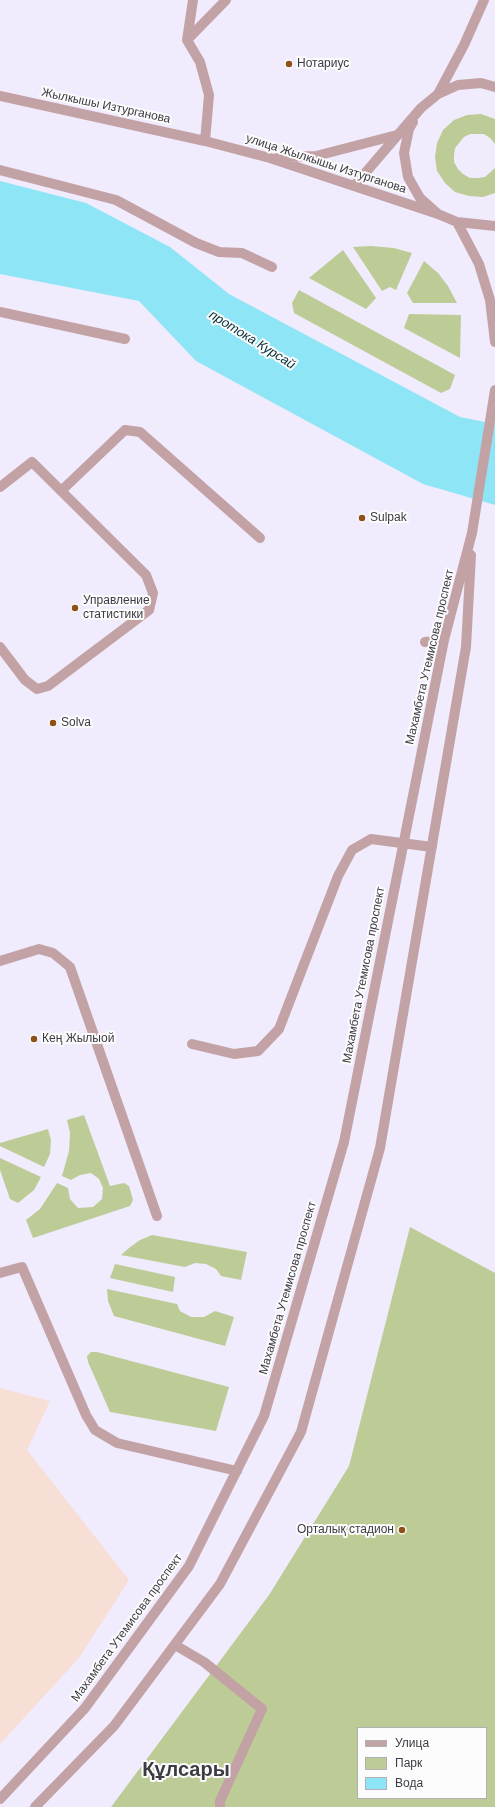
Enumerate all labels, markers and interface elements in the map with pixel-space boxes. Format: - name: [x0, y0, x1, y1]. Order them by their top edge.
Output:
- place label: Нотариус: [297, 57, 349, 71]
- marker: Нотариус: [284, 59, 294, 69]
- street label: Жылкышы Изтурганова: [40, 85, 172, 127]
- street label: улица Жылкышы Изтурганова: [244, 131, 408, 197]
- water label: протока Курсай: [206, 307, 298, 373]
- place label: Sulpak: [370, 511, 407, 525]
- marker: Sulpak: [357, 513, 367, 523]
- street label: Махамбета Утемисова проспект: [403, 568, 457, 746]
- place label: Управление статистики: [83, 594, 150, 622]
- marker: Управление статистики: [70, 603, 80, 613]
- place label: Solva: [61, 716, 91, 730]
- marker: Solva: [48, 718, 58, 728]
- street label: Махамбета Утемисова проспект: [340, 886, 388, 1064]
- place label: Кең Жылыой: [42, 1032, 114, 1046]
- marker: Кең Жылыой: [29, 1034, 39, 1044]
- street label: Махамбета Утемисова проспект: [256, 1200, 320, 1376]
- place label: Орталық стадион: [297, 1523, 394, 1537]
- marker: Орталық стадион: [397, 1525, 407, 1535]
- street label: Махамбета Утемисова проспект: [68, 1551, 186, 1705]
- legend: [357, 1727, 487, 1799]
- text: Улица: [395, 1736, 429, 1750]
- text: Парк: [395, 1756, 422, 1770]
- district label: Құлсары: [142, 1758, 230, 1782]
- text: Вода: [395, 1776, 423, 1790]

